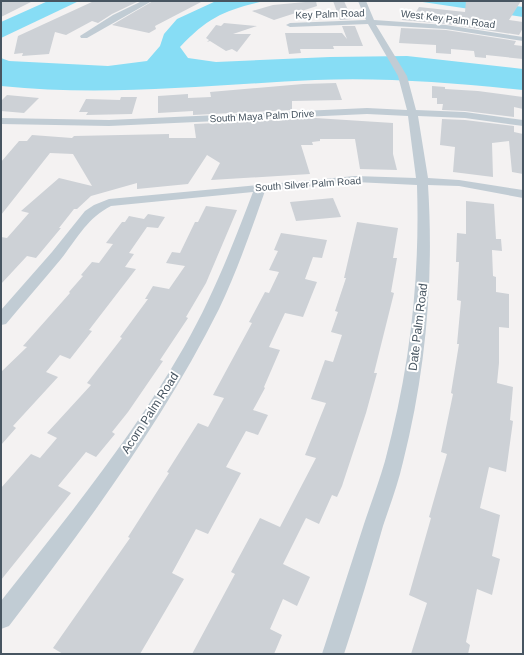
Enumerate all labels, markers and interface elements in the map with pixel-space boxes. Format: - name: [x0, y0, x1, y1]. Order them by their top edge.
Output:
- street label: Key Palm Road: [295, 7, 365, 21]
- street label: West Key Palm Road: [400, 8, 496, 30]
- street label: South Maya Palm Drive: [209, 108, 315, 124]
- street label: South Silver Palm Road: [255, 175, 361, 193]
- street label: Date Palm Road: [406, 282, 430, 372]
- street label: Acorn Palm Road: [119, 370, 181, 456]

